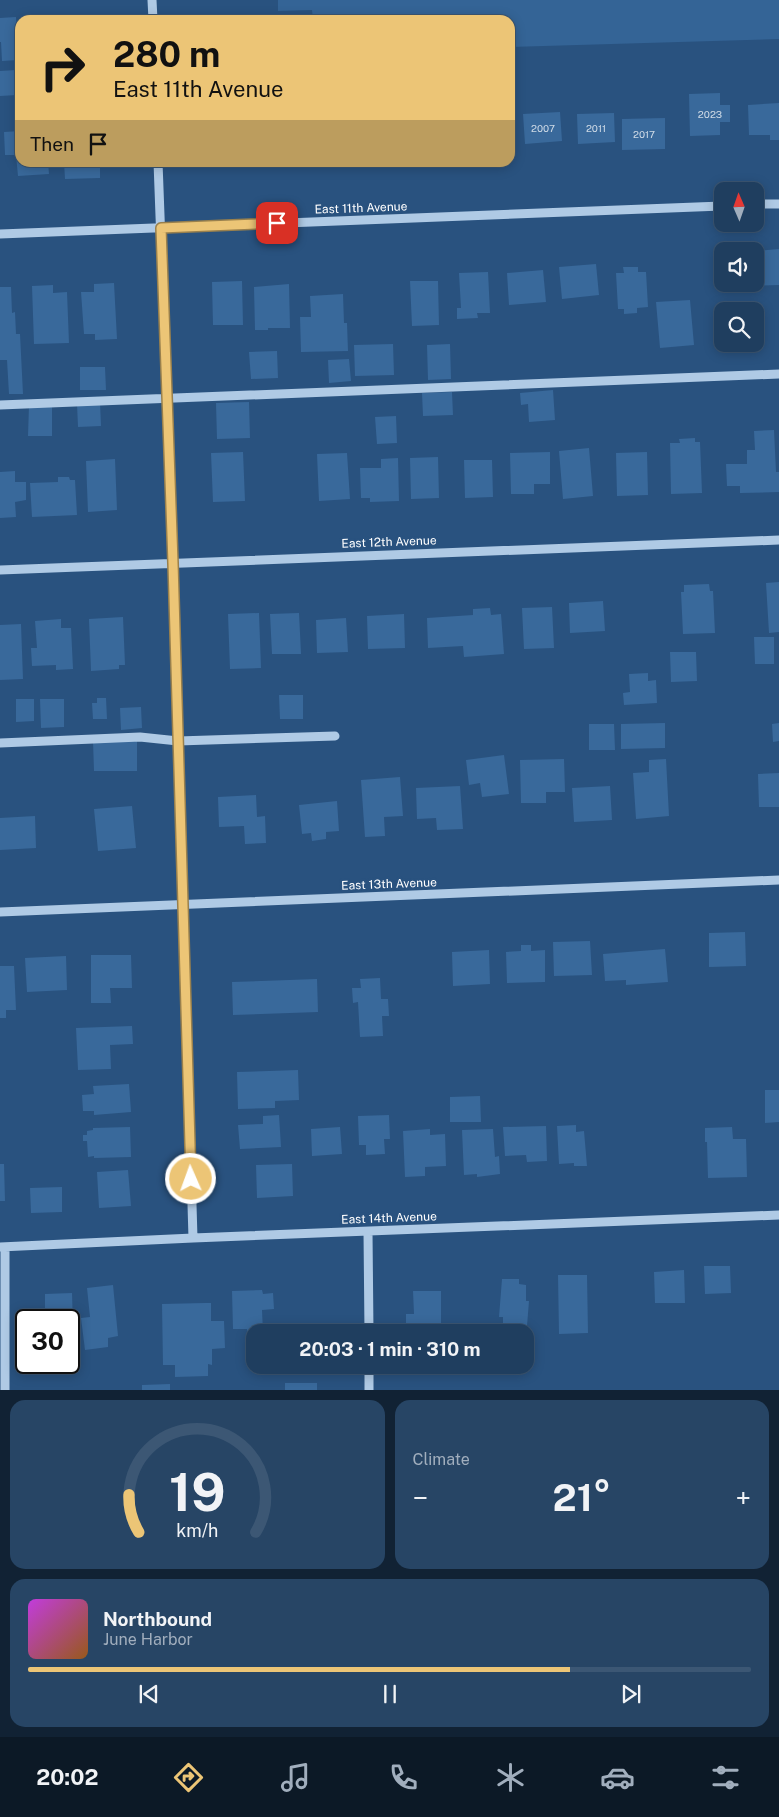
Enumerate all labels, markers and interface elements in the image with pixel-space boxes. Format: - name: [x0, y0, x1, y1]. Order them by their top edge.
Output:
- text: 280 m: [113, 34, 220, 75]
- icon: right: [30, 35, 95, 100]
- text: East 11th Avenue: [113, 76, 283, 102]
- house number: 2023: [698, 108, 722, 120]
- house number: 2007: [531, 122, 555, 134]
- house number: 2011: [586, 122, 606, 134]
- house number: 2017: [633, 128, 655, 140]
- icon: arrive: [84, 130, 112, 158]
- text: Then: [30, 133, 74, 155]
- north arrow: [714, 182, 764, 232]
- map controls: [714, 182, 764, 352]
- street label: East 11th Avenue: [314, 199, 408, 217]
- pin: [256, 202, 298, 244]
- icon: arrive: [263, 209, 291, 237]
- button: sound: [714, 242, 764, 292]
- button: search: [714, 302, 764, 352]
- street label: East 12th Avenue: [341, 533, 437, 551]
- street label: East 13th Avenue: [341, 875, 437, 893]
- position arrow: [164, 1152, 216, 1204]
- street label: East 14th Avenue: [341, 1209, 437, 1227]
- speed limit sign: 30: [15, 1309, 80, 1374]
- text: 20:03 · 1 min · 310 m: [299, 1338, 481, 1360]
- text: Climate: [413, 1450, 470, 1469]
- text: 19: [169, 1462, 226, 1523]
- text: 21°: [553, 1475, 611, 1520]
- text: −: [413, 1481, 428, 1514]
- text: +: [735, 1481, 751, 1514]
- text: km/h: [176, 1520, 218, 1541]
- text: Northbound: [103, 1608, 212, 1630]
- text: June Harbor: [103, 1630, 193, 1649]
- icon: previous: [135, 1680, 163, 1708]
- icon: pause: [376, 1680, 404, 1708]
- icon: next: [617, 1680, 645, 1708]
- icon: directions: [171, 1760, 206, 1795]
- icon: music: [278, 1760, 313, 1795]
- icon: phone: [386, 1760, 421, 1795]
- icon: climate: [493, 1760, 528, 1795]
- icon: car: [600, 1760, 635, 1795]
- icon: filters: [708, 1760, 743, 1795]
- text: 20:02: [36, 1764, 98, 1790]

